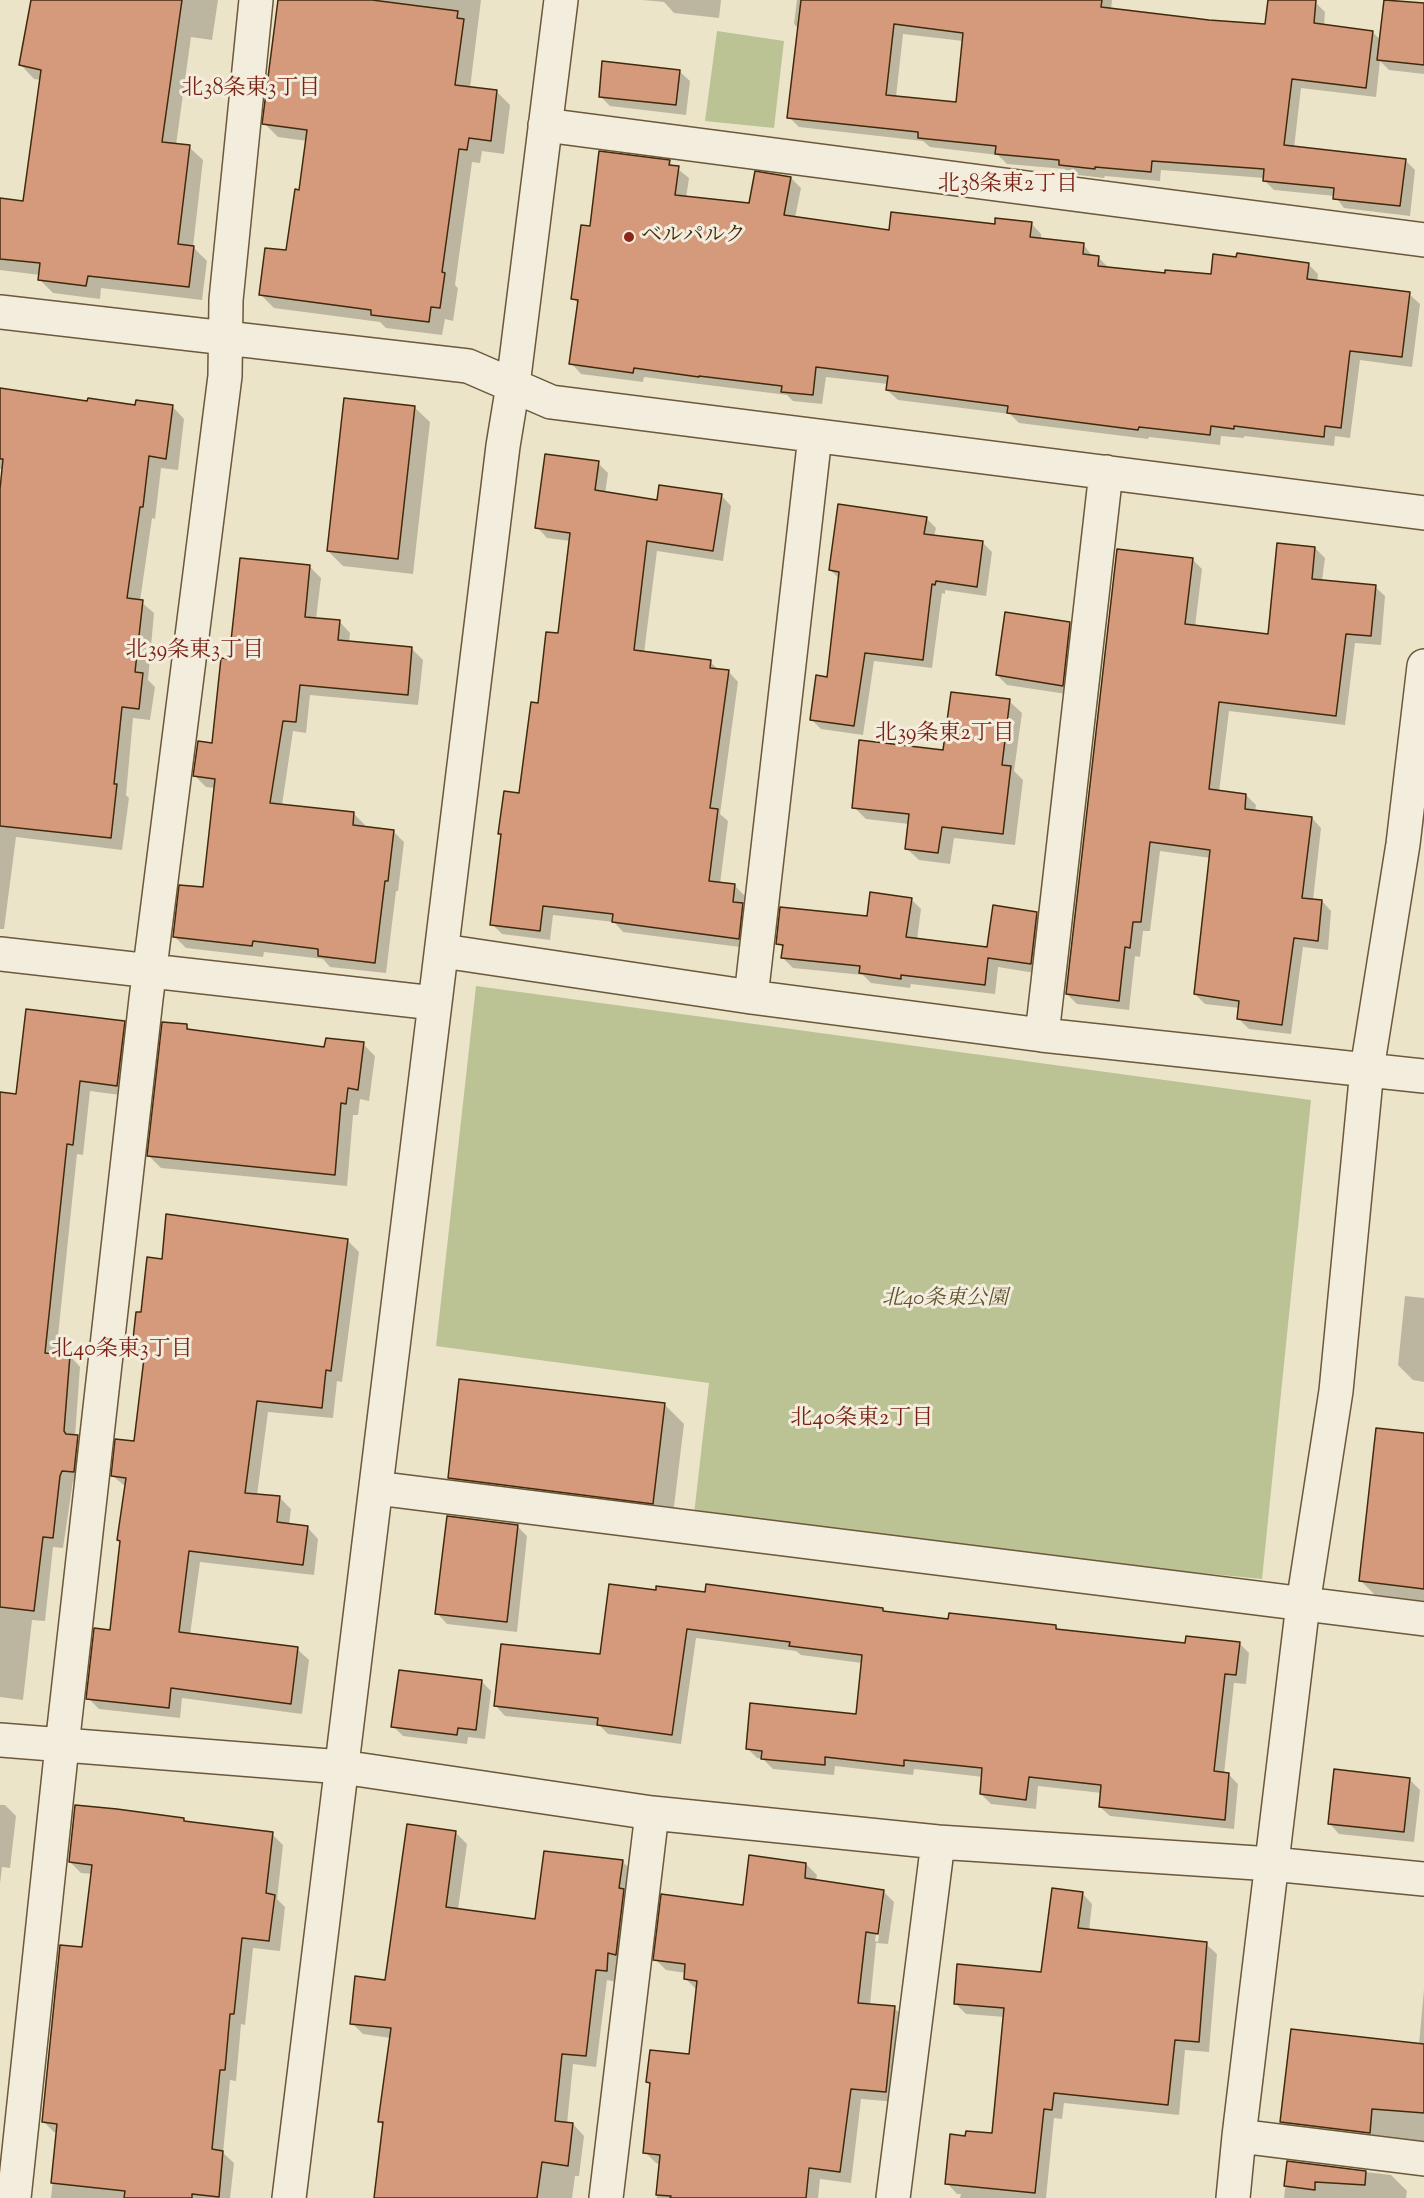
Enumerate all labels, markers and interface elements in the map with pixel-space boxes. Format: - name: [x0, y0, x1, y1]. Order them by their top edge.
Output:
- district label: 北38条東3丁目: [182, 77, 320, 103]
- district label: 北38条東2丁目: [938, 173, 1078, 199]
- place label: ベルパルク: [641, 224, 746, 250]
- marker: ベルパルク: [622, 230, 636, 244]
- district label: 北39条東3丁目: [126, 639, 264, 665]
- district label: 北39条東2丁目: [875, 722, 1015, 748]
- park label: 北40条東公園: [882, 1287, 1008, 1313]
- district label: 北40条東3丁目: [51, 1338, 193, 1364]
- district label: 北40条東2丁目: [791, 1407, 933, 1433]

